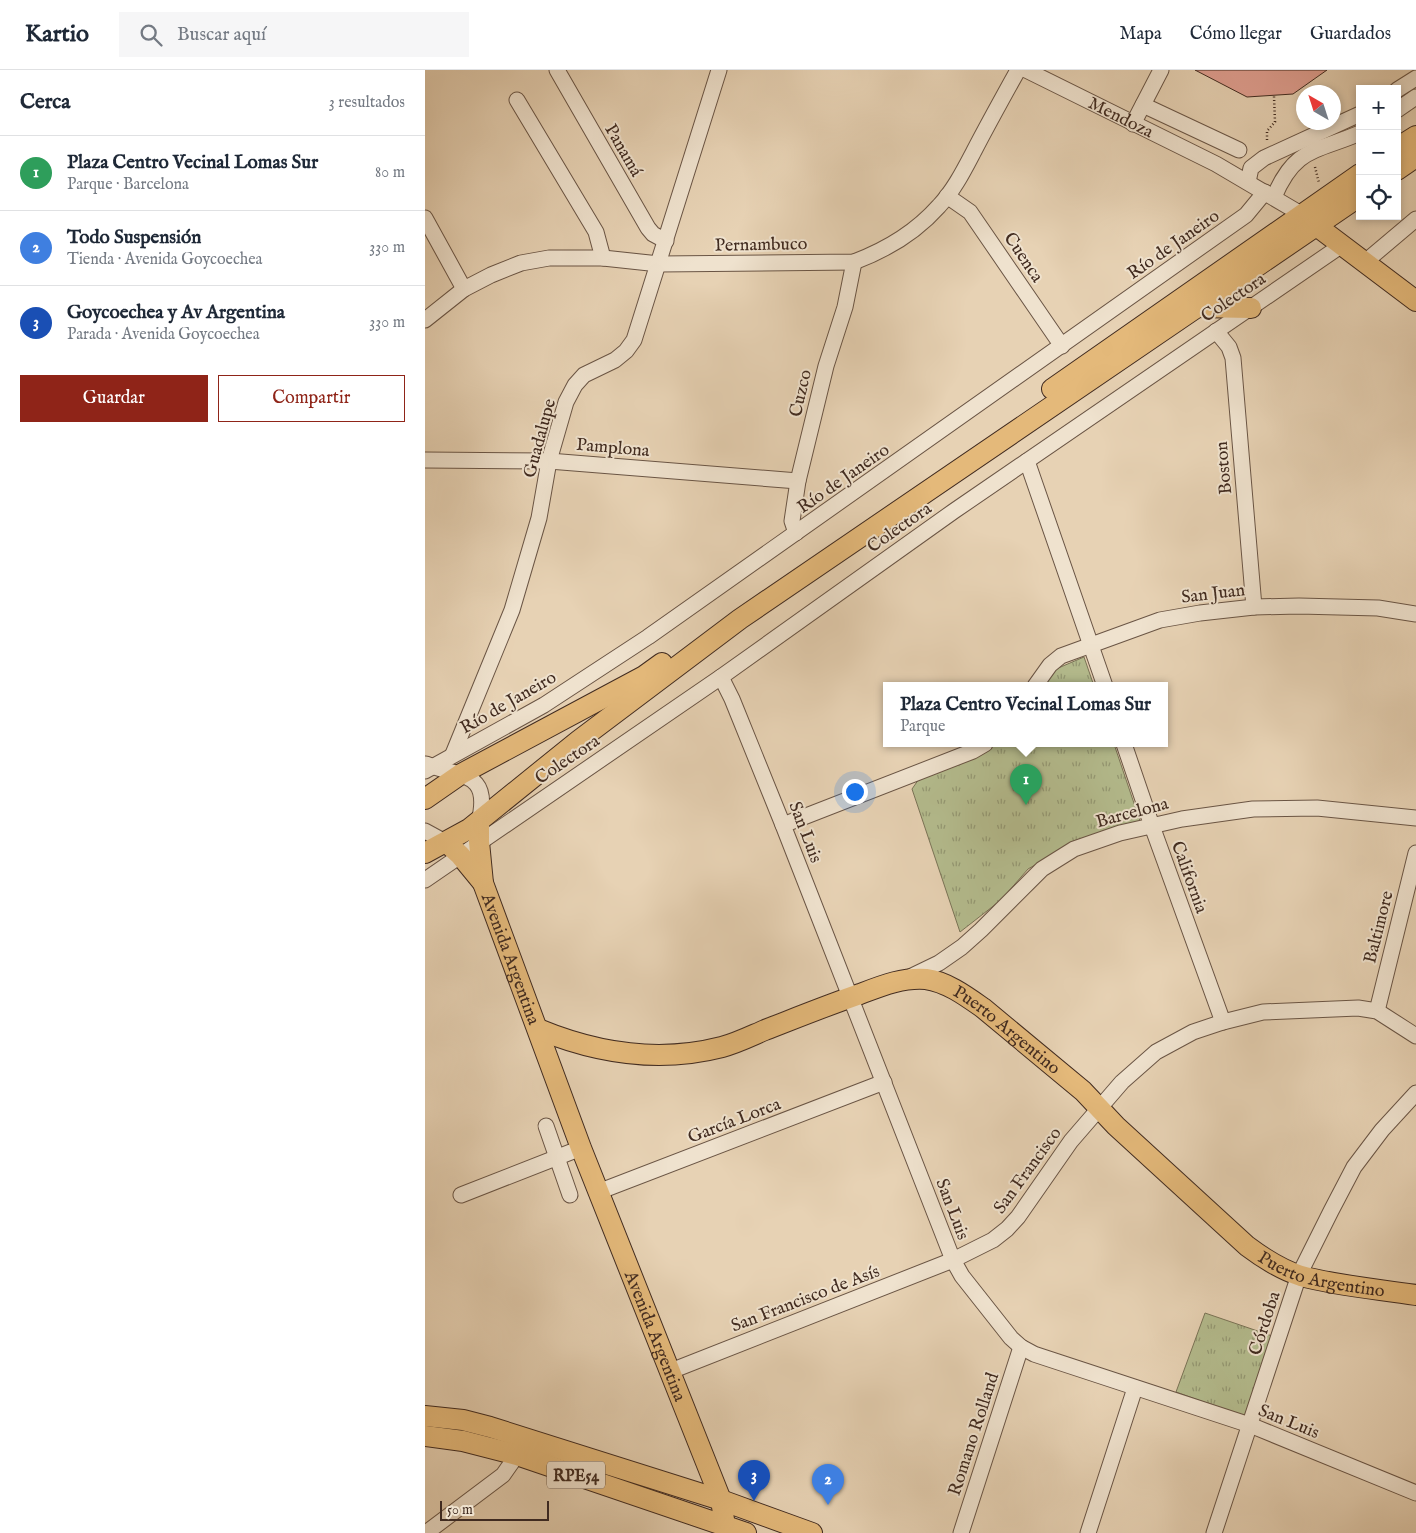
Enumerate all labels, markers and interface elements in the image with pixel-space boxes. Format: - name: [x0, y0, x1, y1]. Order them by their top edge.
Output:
- search box: [119, 12, 469, 57]
- text: Kartio: [25, 19, 89, 50]
- icon: search: [137, 21, 165, 49]
- text: Buscar aquí: [177, 23, 266, 47]
- text: Mapa: [1119, 23, 1162, 46]
- text: Cómo llegar: [1190, 23, 1282, 46]
- text: Guardados: [1310, 23, 1391, 46]
- north arrow: [1296, 85, 1341, 130]
- map controls: [1356, 85, 1401, 220]
- button: +: [1356, 85, 1401, 130]
- text: Cerca: [20, 89, 70, 116]
- text: 3 resultados: [329, 93, 405, 113]
- street label: Mendoza: [1084, 93, 1157, 144]
- street label: Panamá: [598, 120, 647, 181]
- button: −: [1356, 130, 1401, 175]
- text: Plaza Centro Vecinal Lomas Sur: [67, 151, 318, 175]
- text: 1: [33, 163, 39, 183]
- text: 80 m: [375, 163, 405, 183]
- text: Parque · Barcelona: [67, 175, 189, 195]
- button: locate: [1356, 175, 1401, 220]
- street label: Río de Janeiro: [1123, 205, 1225, 285]
- text: Todo Suspensión: [67, 226, 201, 250]
- street label: Cuenca: [998, 228, 1048, 287]
- street label: Pernambuco: [715, 233, 808, 258]
- text: 2: [32, 238, 40, 258]
- text: 330 m: [369, 238, 405, 258]
- text: Tienda · Avenida Goycoechea: [67, 250, 263, 270]
- street label: Colectora: [1197, 268, 1271, 328]
- text: Goycoechea y Av Argentina: [67, 301, 285, 325]
- text: 3: [33, 313, 39, 333]
- text: 330 m: [369, 313, 405, 333]
- text: Parada · Avenida Goycoechea: [67, 325, 260, 345]
- street label: Cuzco: [785, 367, 818, 419]
- button: Guardar: [20, 375, 208, 422]
- button: Compartir: [218, 375, 405, 422]
- street label: Guadalupe: [519, 396, 562, 480]
- street label: Pamplona: [575, 434, 651, 463]
- street label: Río de Janeiro: [793, 439, 895, 519]
- street label: Boston: [1211, 440, 1238, 495]
- street label: Colectora: [863, 498, 937, 559]
- street label: San Juan: [1180, 579, 1247, 610]
- street label: Río de Janeiro: [456, 666, 561, 740]
- popup: [883, 682, 1168, 747]
- text: Plaza Centro Vecinal Lomas Sur: [900, 693, 1151, 717]
- text: Parque: [900, 717, 945, 737]
- street label: Colectora: [531, 730, 605, 790]
- pin: 1: [1010, 764, 1042, 805]
- your location: [842, 779, 868, 805]
- street label: Barcelona: [1094, 793, 1171, 834]
- street label: San Luis: [782, 799, 827, 866]
- street label: California: [1165, 838, 1212, 917]
- street label: Avenida Argentina: [474, 889, 544, 1028]
- street label: Baltimore: [1359, 889, 1400, 966]
- street label: Puerto Argentino: [949, 981, 1065, 1081]
- street label: García Lorca: [685, 1093, 784, 1150]
- street label: San Francisco: [989, 1123, 1068, 1219]
- street label: San Luis: [929, 1176, 974, 1243]
- street label: Puerto Argentino: [1253, 1247, 1386, 1304]
- street label: San Francisco de Asís: [728, 1260, 883, 1338]
- street label: Avenida Argentina: [618, 1267, 691, 1405]
- street label: Córdoba: [1244, 1288, 1287, 1358]
- street label: Romano Rolland: [944, 1370, 1005, 1499]
- street label: San Luis: [1255, 1400, 1322, 1445]
- pin: 3: [738, 1460, 770, 1501]
- road number: RPE54: [547, 1462, 605, 1488]
- pin: 2: [812, 1464, 844, 1505]
- scale bar: [440, 1498, 549, 1521]
- text: 50 m: [447, 1501, 473, 1519]

